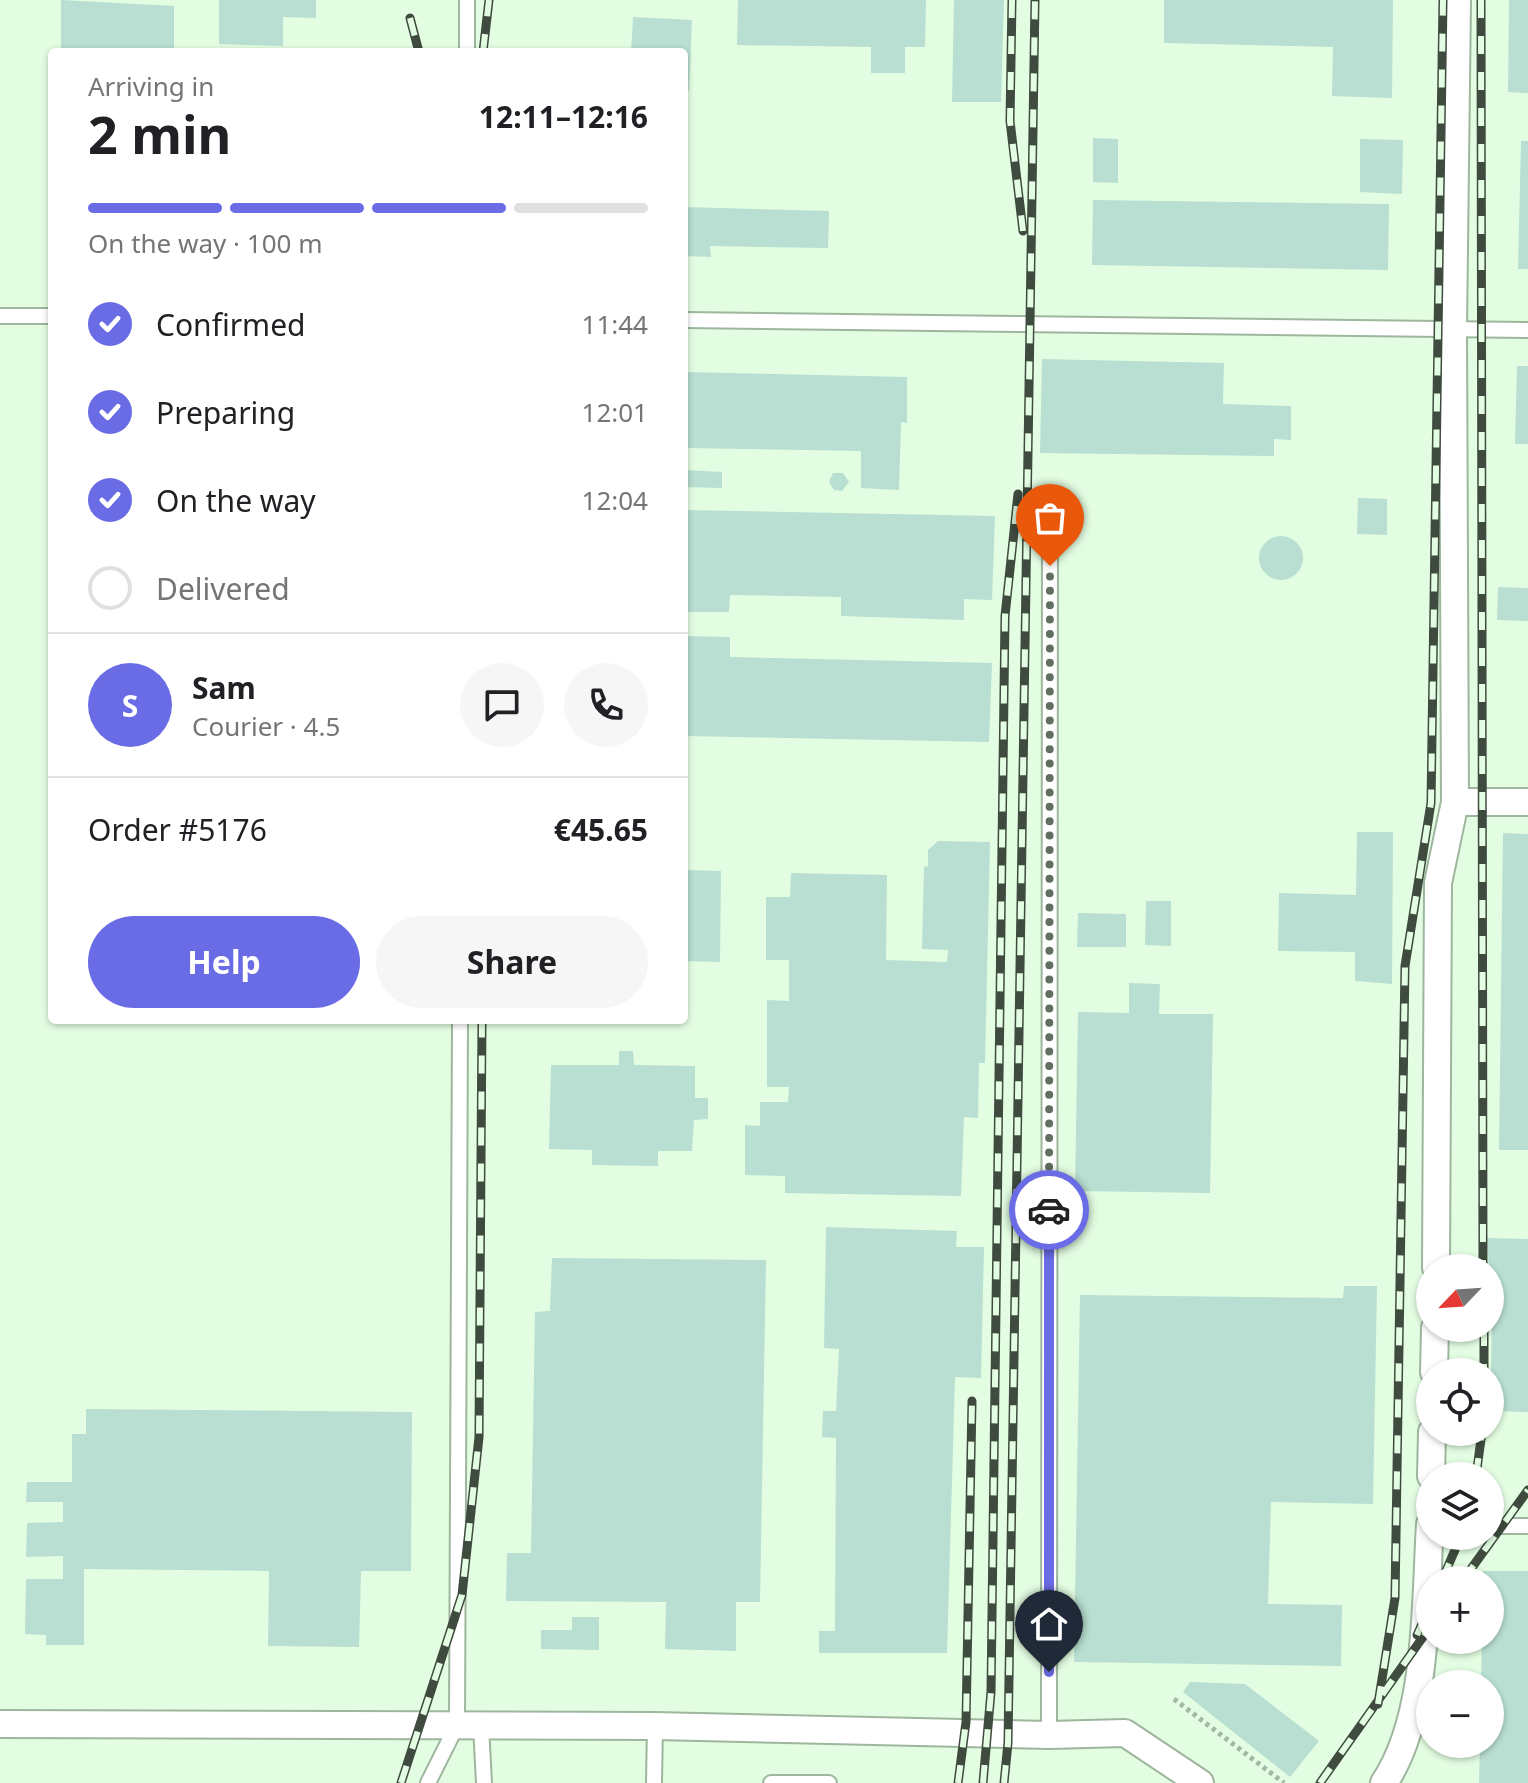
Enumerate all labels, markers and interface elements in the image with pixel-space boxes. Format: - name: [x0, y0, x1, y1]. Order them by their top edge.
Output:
- text: Arriving in: [88, 68, 214, 104]
- text: 12:11–12:16: [479, 96, 648, 137]
- text: 2 min: [88, 98, 231, 169]
- text: On the way · 100 m: [88, 225, 322, 261]
- icon: check: [88, 302, 132, 346]
- text: Confirmed: [156, 304, 306, 345]
- text: 11:44: [582, 306, 648, 342]
- icon: check: [88, 390, 132, 434]
- text: Preparing: [156, 392, 295, 433]
- text: 12:01: [582, 394, 648, 430]
- icon: check: [88, 478, 132, 522]
- text: On the way: [156, 480, 316, 521]
- text: 12:04: [582, 482, 648, 518]
- pin: [1016, 484, 1084, 566]
- icon: bag: [1028, 496, 1072, 540]
- text: Delivered: [156, 568, 290, 609]
- button: chat: [460, 663, 544, 747]
- button: phone: [564, 663, 648, 747]
- text: Sam: [192, 667, 256, 708]
- text: S: [122, 685, 138, 726]
- text: Courier · 4.5: [192, 708, 340, 744]
- text: Order #5176: [88, 809, 267, 850]
- text: €45.65: [554, 809, 648, 850]
- button: Help: [88, 916, 360, 1008]
- button: Share: [376, 916, 648, 1008]
- courier: [1009, 1170, 1089, 1250]
- icon: car: [1027, 1188, 1071, 1232]
- north arrow: [1416, 1254, 1504, 1342]
- map controls: [1416, 1254, 1504, 1758]
- button: locate: [1416, 1358, 1504, 1446]
- button: layers: [1416, 1462, 1504, 1550]
- button: +: [1416, 1566, 1504, 1654]
- pin: [1015, 1590, 1083, 1672]
- icon: home: [1027, 1602, 1071, 1646]
- button: −: [1416, 1670, 1504, 1758]

